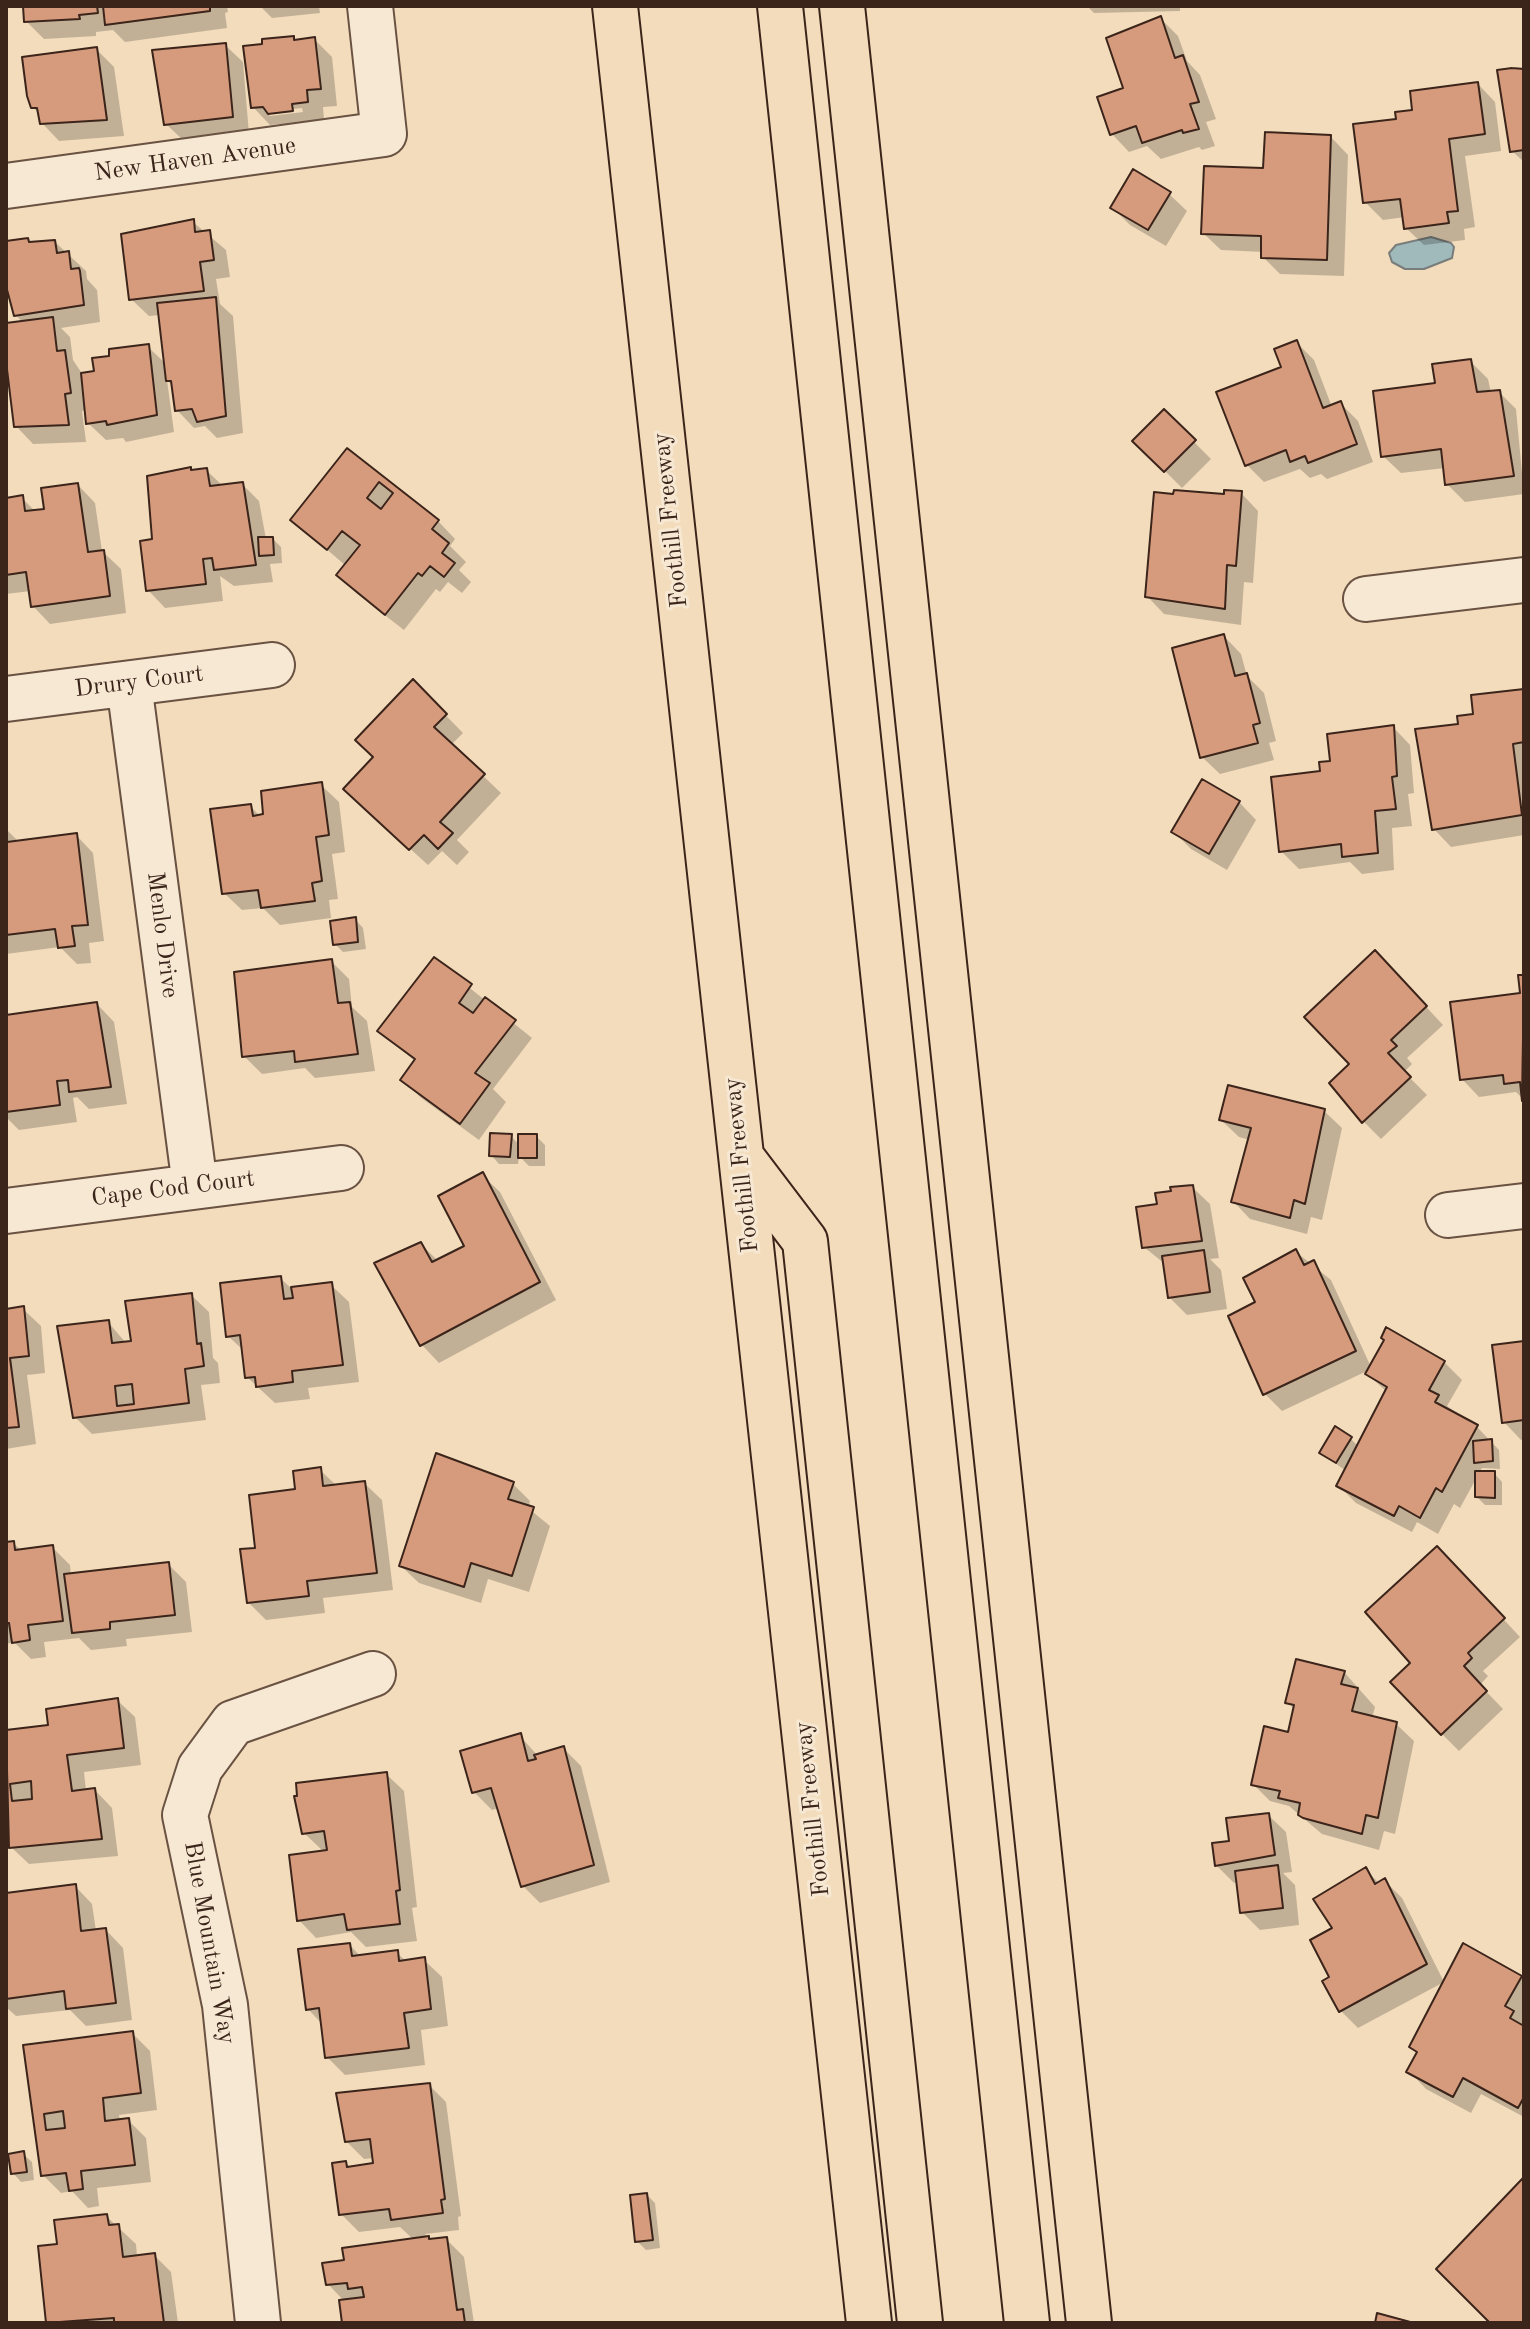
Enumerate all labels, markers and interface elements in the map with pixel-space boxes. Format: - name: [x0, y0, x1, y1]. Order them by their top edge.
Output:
- street label: New Haven Avenue: [92, 132, 298, 188]
- street label: Foothill Freeway: [647, 431, 695, 609]
- street label: Drury Court: [73, 660, 205, 704]
- street label: Menlo Drive: [140, 870, 184, 1000]
- street label: Foothill Freeway: [718, 1076, 766, 1254]
- street label: Cape Cod Court: [90, 1165, 256, 1213]
- street label: Foothill Freeway: [789, 1720, 837, 1898]
- street label: Blue Mountain Way: [177, 1839, 241, 2047]

